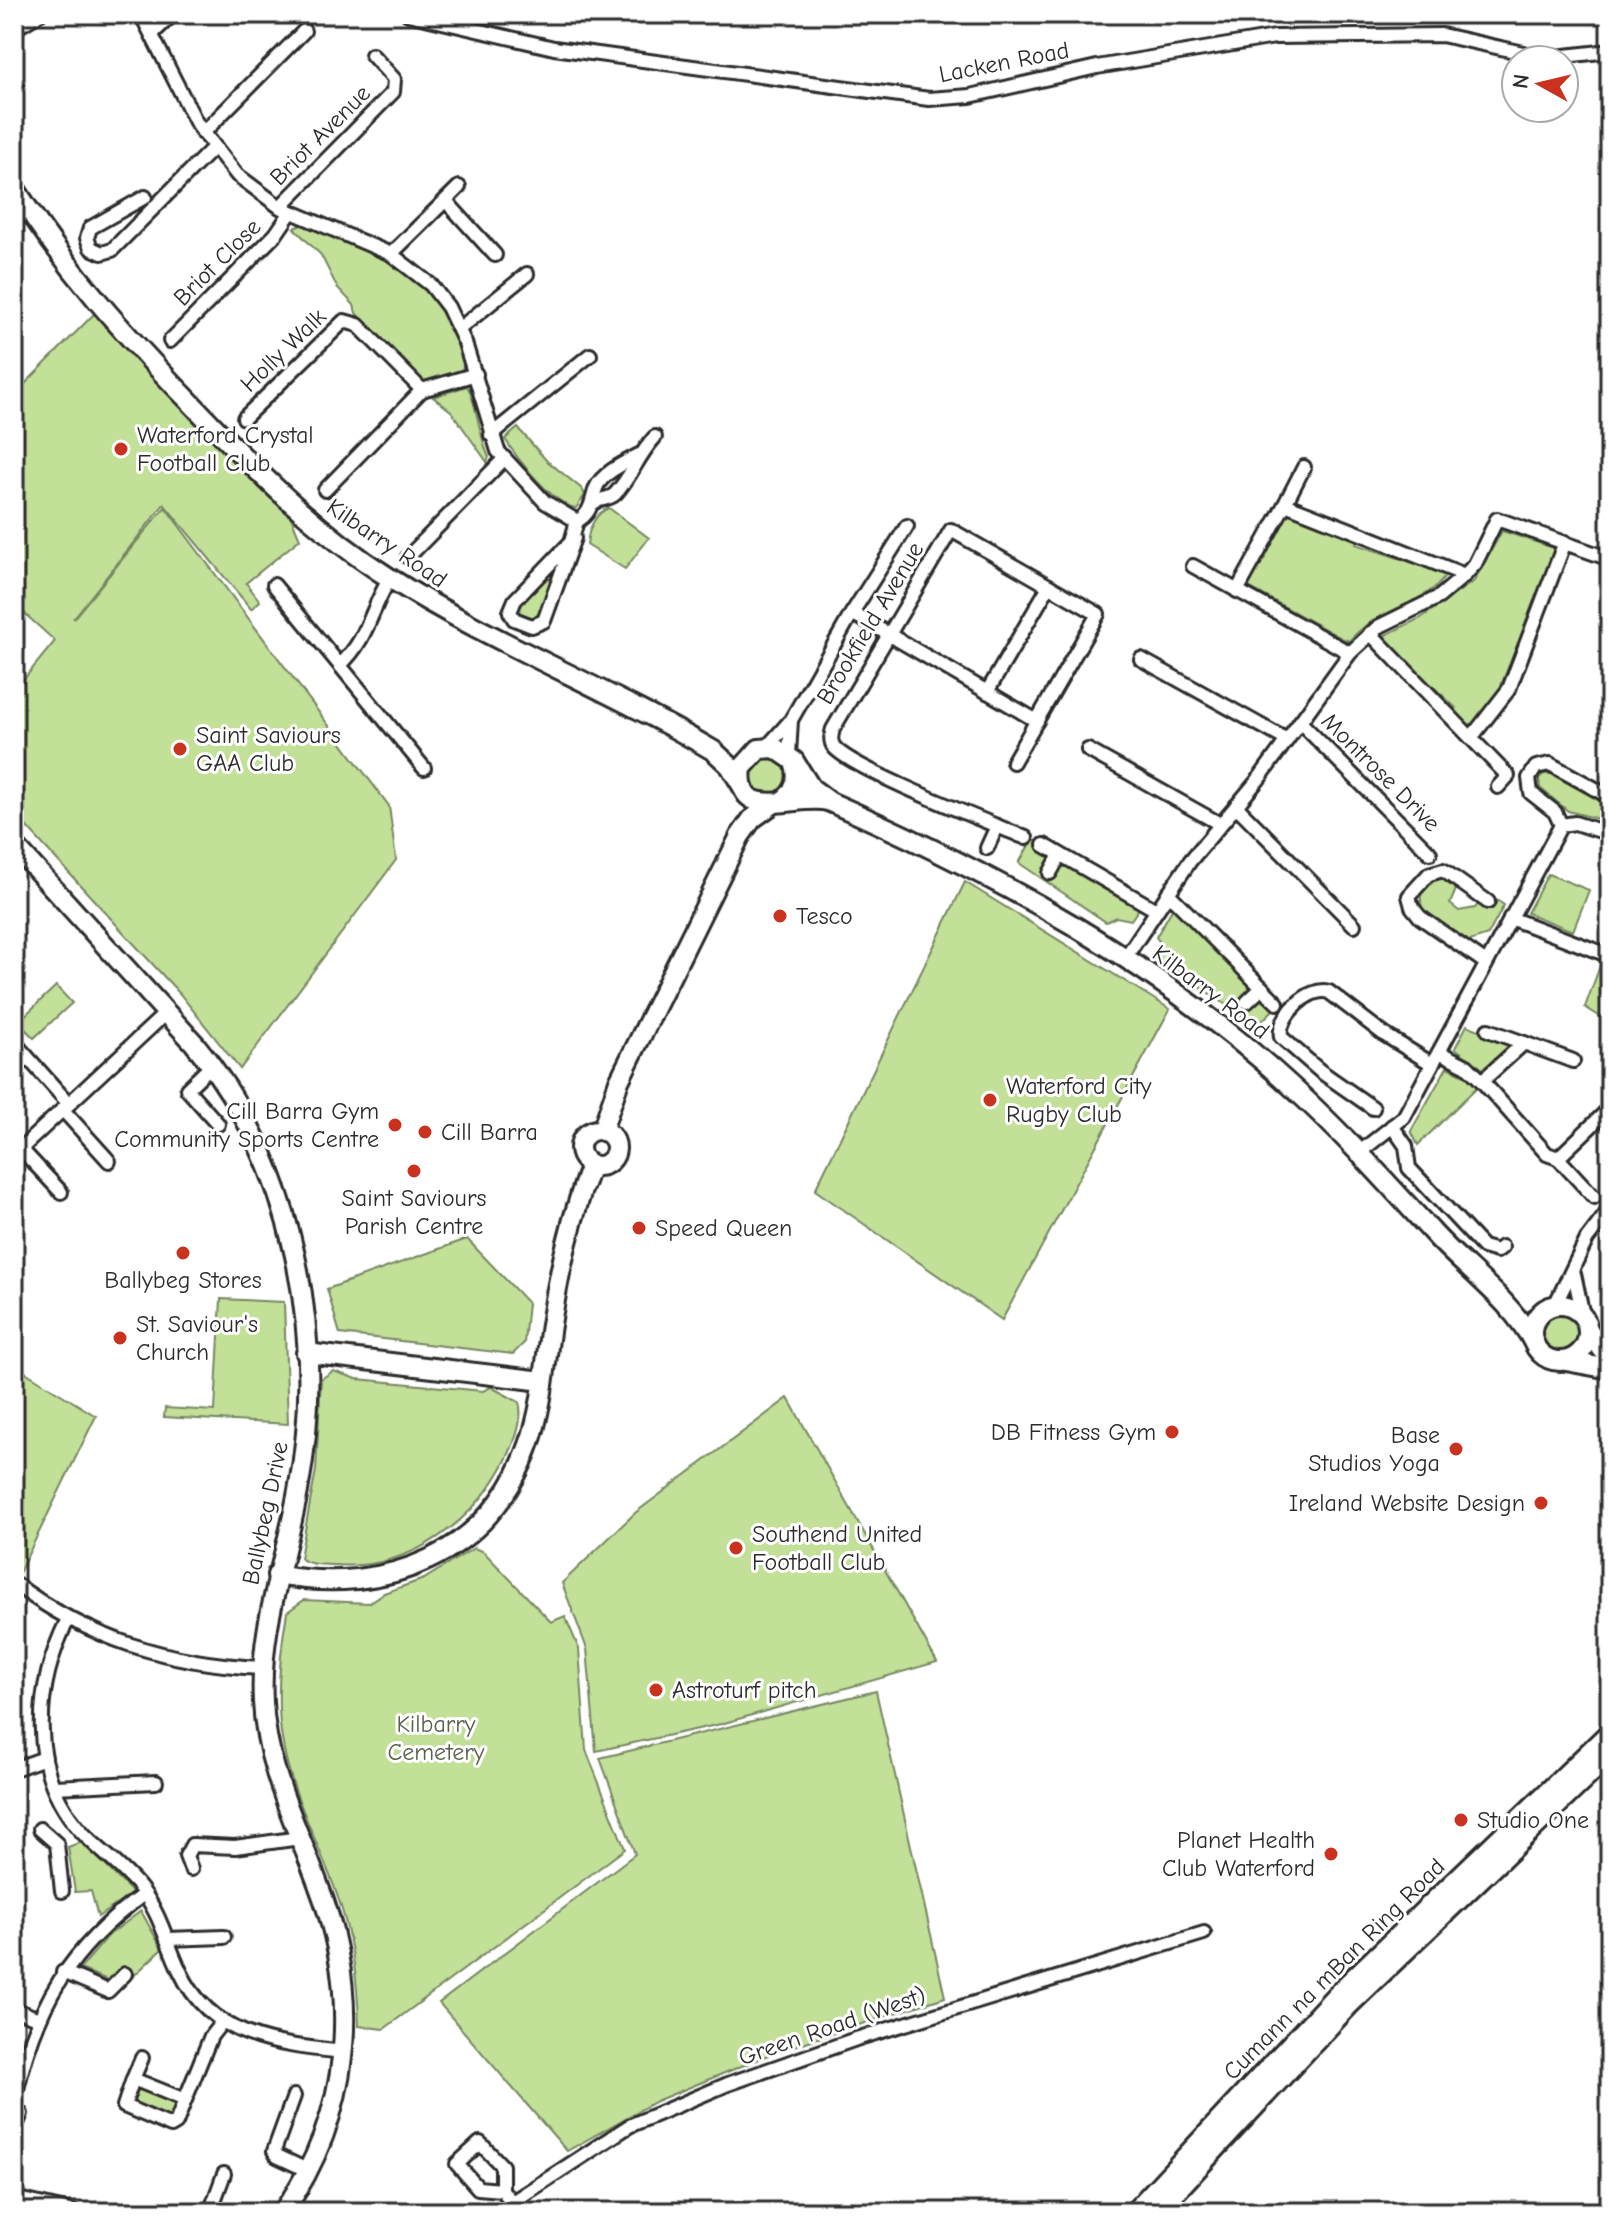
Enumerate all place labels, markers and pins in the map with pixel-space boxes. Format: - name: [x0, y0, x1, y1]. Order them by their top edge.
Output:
- place label: Waterford Crystal Football Club: [137, 421, 314, 477]
- marker: Waterford Crystal Football Club: [112, 440, 130, 458]
- place label: Saint Saviours GAA Club: [196, 721, 341, 777]
- marker: Saint Saviours GAA Club: [171, 740, 189, 758]
- place label: Tesco: [796, 902, 853, 930]
- marker: Tesco: [771, 907, 789, 925]
- place label: Waterford City Rugby Club: [1006, 1072, 1152, 1128]
- marker: Waterford City Rugby Club: [981, 1091, 999, 1109]
- place label: Cill Barra Gym Community Sports Centre: [114, 1097, 379, 1153]
- marker: Cill Barra Gym Community Sports Centre: [386, 1116, 404, 1134]
- place label: Cill Barra: [441, 1118, 538, 1146]
- marker: Cill Barra: [416, 1123, 434, 1141]
- marker: Saint Saviours Parish Centre: [405, 1162, 423, 1180]
- place label: Saint Saviours Parish Centre: [342, 1184, 486, 1240]
- place label: Speed Queen: [655, 1214, 792, 1242]
- marker: Speed Queen: [630, 1219, 648, 1237]
- marker: Ballybeg Stores: [174, 1244, 192, 1262]
- place label: Ballybeg Stores: [104, 1266, 262, 1294]
- place label: St. Saviour's Church: [136, 1310, 258, 1366]
- marker: St. Saviour's Church: [111, 1329, 129, 1347]
- place label: DB Fitness Gym: [991, 1418, 1156, 1446]
- place label: Base Studios Yoga: [1308, 1421, 1440, 1477]
- marker: DB Fitness Gym: [1163, 1423, 1181, 1441]
- marker: Base Studios Yoga: [1447, 1440, 1465, 1458]
- place label: Ireland Website Design: [1289, 1489, 1525, 1517]
- marker: Ireland Website Design: [1532, 1494, 1550, 1512]
- place label: Southend United Football Club: [752, 1520, 922, 1576]
- marker: Southend United Football Club: [727, 1539, 745, 1557]
- place label: Astroturf pitch: [672, 1676, 817, 1704]
- marker: Astroturf pitch: [647, 1681, 665, 1699]
- place label: Studio One: [1477, 1806, 1589, 1834]
- marker: Studio One: [1452, 1811, 1470, 1829]
- place label: Planet Health Club Waterford: [1162, 1826, 1315, 1882]
- marker: Planet Health Club Waterford: [1322, 1845, 1340, 1863]

